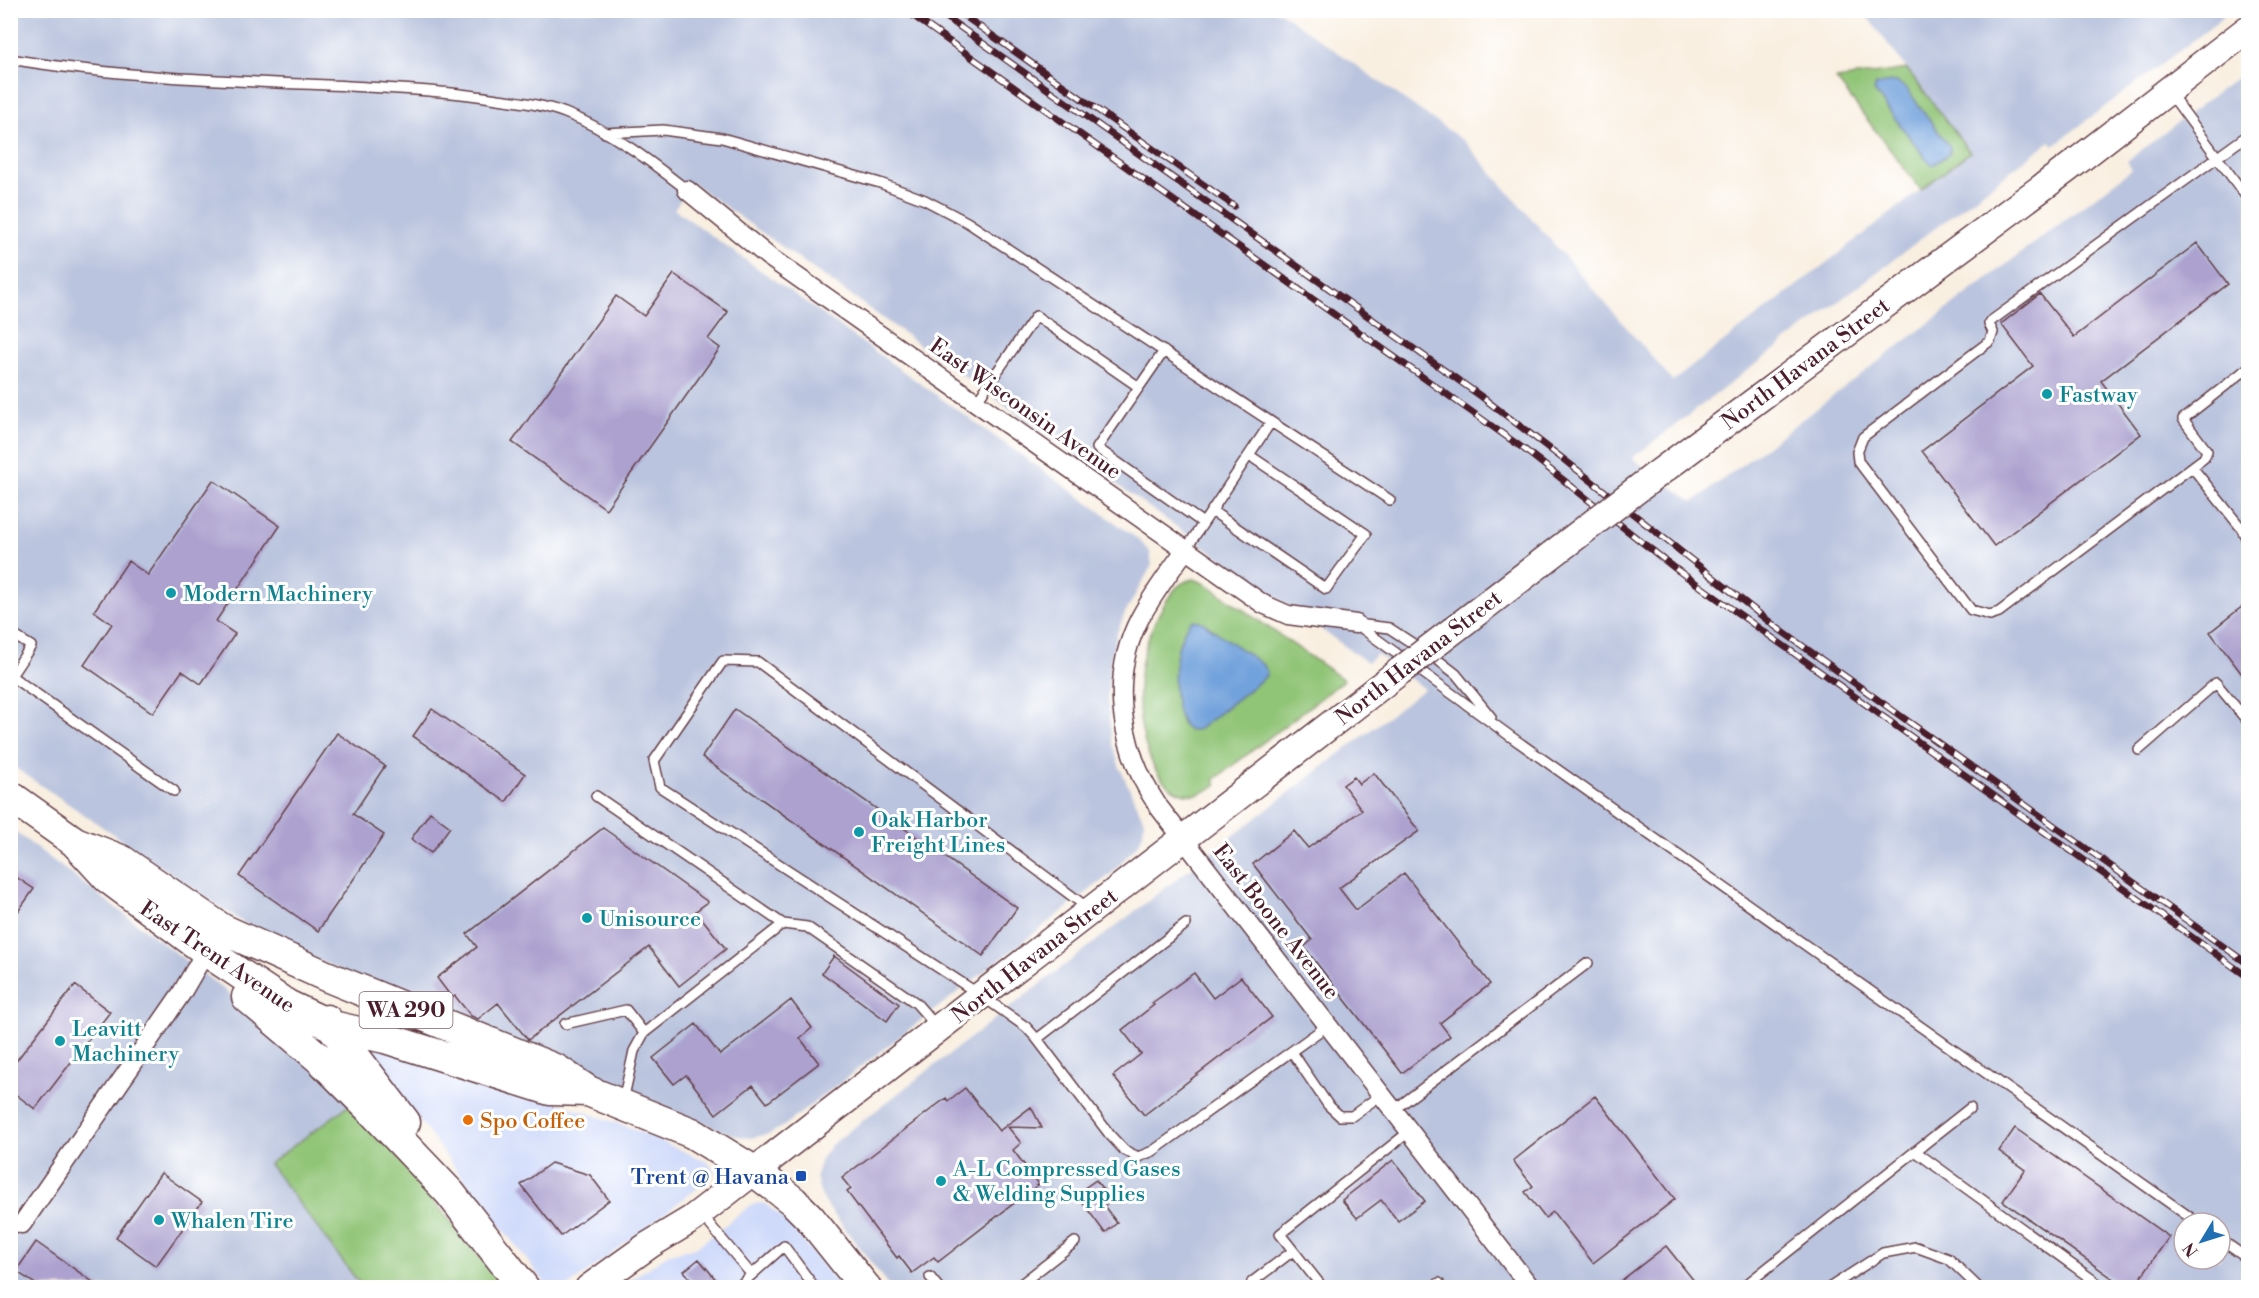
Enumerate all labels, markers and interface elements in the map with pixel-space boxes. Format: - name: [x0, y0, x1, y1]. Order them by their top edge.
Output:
- street label: North Havana Street: [1717, 292, 1895, 436]
- street label: East Wisconsin Avenue: [924, 333, 1126, 486]
- place label: Fastway: [2059, 382, 2138, 409]
- marker: Fastway: [2040, 387, 2054, 401]
- place label: Modern Machinery: [183, 581, 373, 608]
- street label: North Havana Street: [1330, 585, 1508, 731]
- marker: Modern Machinery: [164, 586, 178, 600]
- place label: Oak Harbor Freight Lines: [871, 807, 1005, 859]
- marker: Oak Harbor Freight Lines: [852, 825, 866, 839]
- street label: East Boone Avenue: [1207, 839, 1345, 1005]
- street label: North Havana Street: [946, 883, 1124, 1029]
- street label: East Trent Avenue: [134, 895, 300, 1019]
- place label: Unisource: [599, 906, 701, 933]
- marker: Unisource: [580, 911, 594, 925]
- road number: WA 290: [360, 992, 452, 1028]
- place label: Leavitt Machinery: [72, 1016, 179, 1068]
- marker: Leavitt Machinery: [53, 1034, 67, 1048]
- place label: Spo Coffee: [480, 1108, 585, 1135]
- marker: Spo Coffee: [461, 1113, 475, 1127]
- place label: A-L Compressed Gases & Welding Supplies: [952, 1156, 1181, 1208]
- place label: Trent @ Havana: [631, 1164, 790, 1191]
- marker: Trent @ Havana: [794, 1169, 808, 1183]
- marker: A-L Compressed Gases & Welding Supplies: [934, 1174, 948, 1188]
- place label: Whalen Tire: [170, 1208, 294, 1235]
- north arrow: [2172, 1211, 2232, 1271]
- marker: Whalen Tire: [152, 1213, 166, 1227]
- text: N: [2179, 1238, 2203, 1261]

